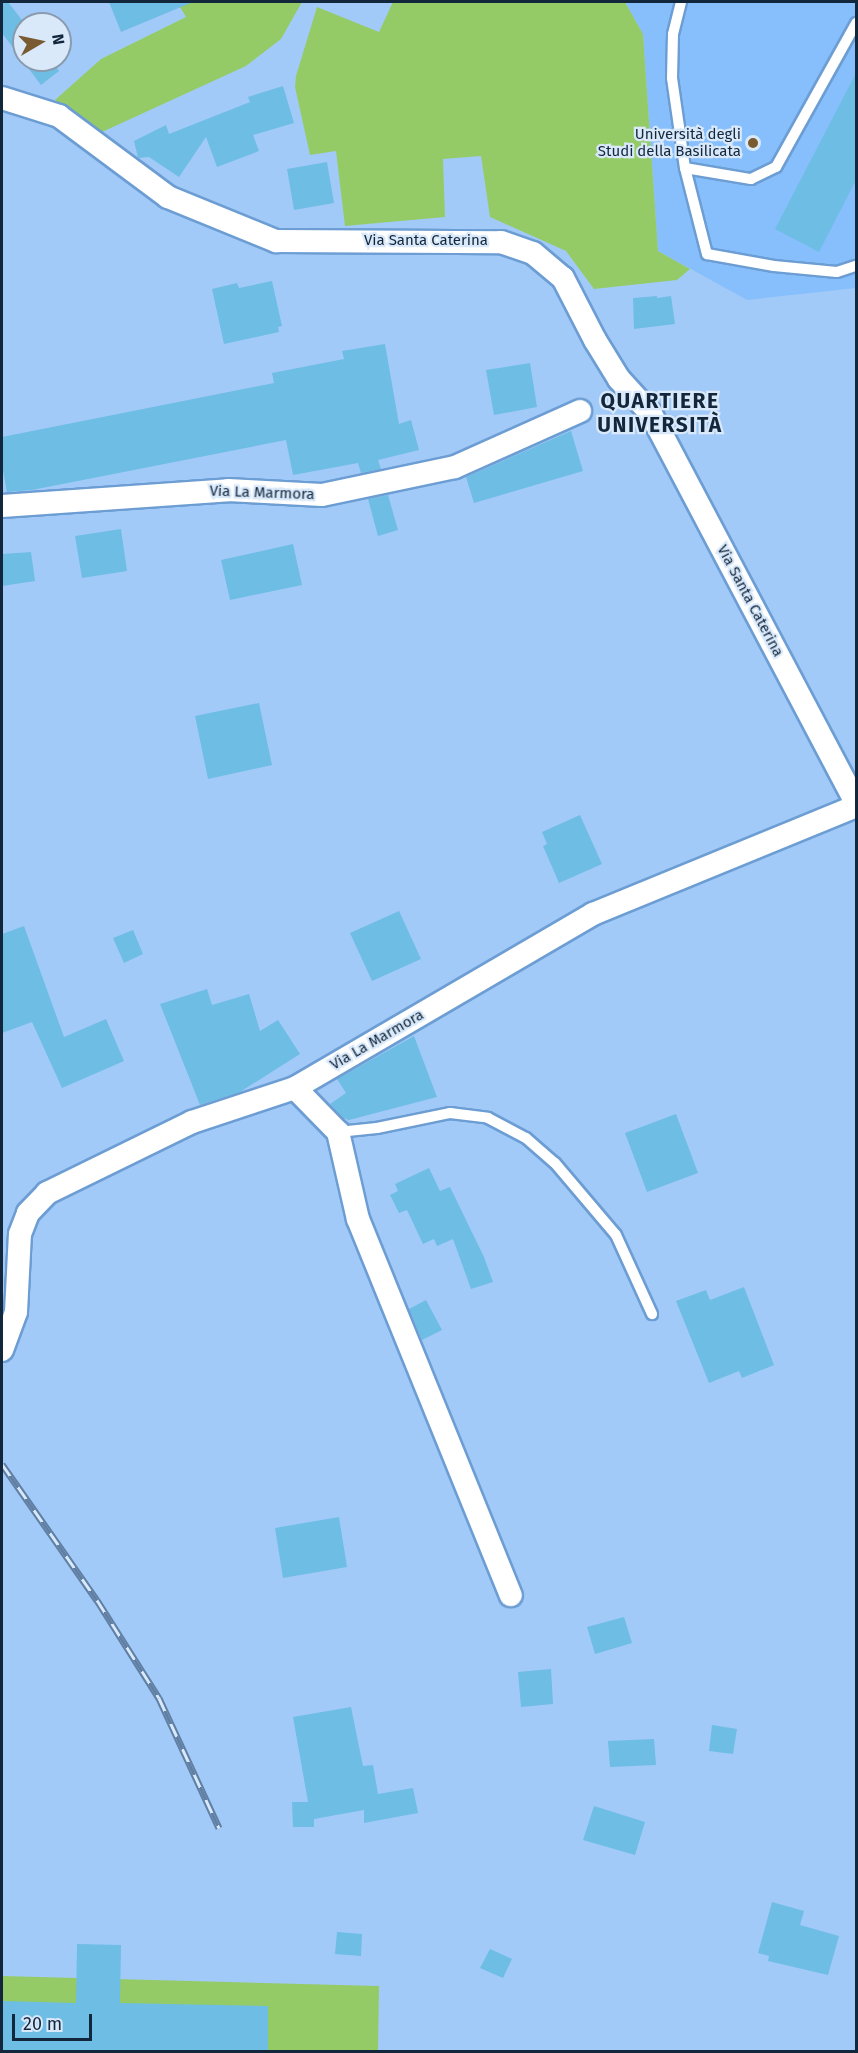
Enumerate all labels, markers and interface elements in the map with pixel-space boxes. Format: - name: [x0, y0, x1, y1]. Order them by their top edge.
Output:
- north arrow: [12, 12, 72, 72]
- text: N: [48, 33, 69, 46]
- place label: Università degli Studi della Basilicata: [598, 125, 741, 160]
- marker: Università degli Studi della Basilicata: [746, 136, 760, 150]
- street label: Via Santa Caterina: [364, 232, 488, 250]
- district label: QUARTIERE UNIVERSITÀ: [597, 388, 723, 438]
- street label: Via La Marmora: [209, 482, 315, 504]
- street label: Via Santa Caterina: [713, 542, 787, 660]
- street label: Via La Marmora: [327, 1006, 427, 1074]
- scale bar: [15, 2002, 94, 2040]
- text: 20 m: [23, 2013, 62, 2035]

